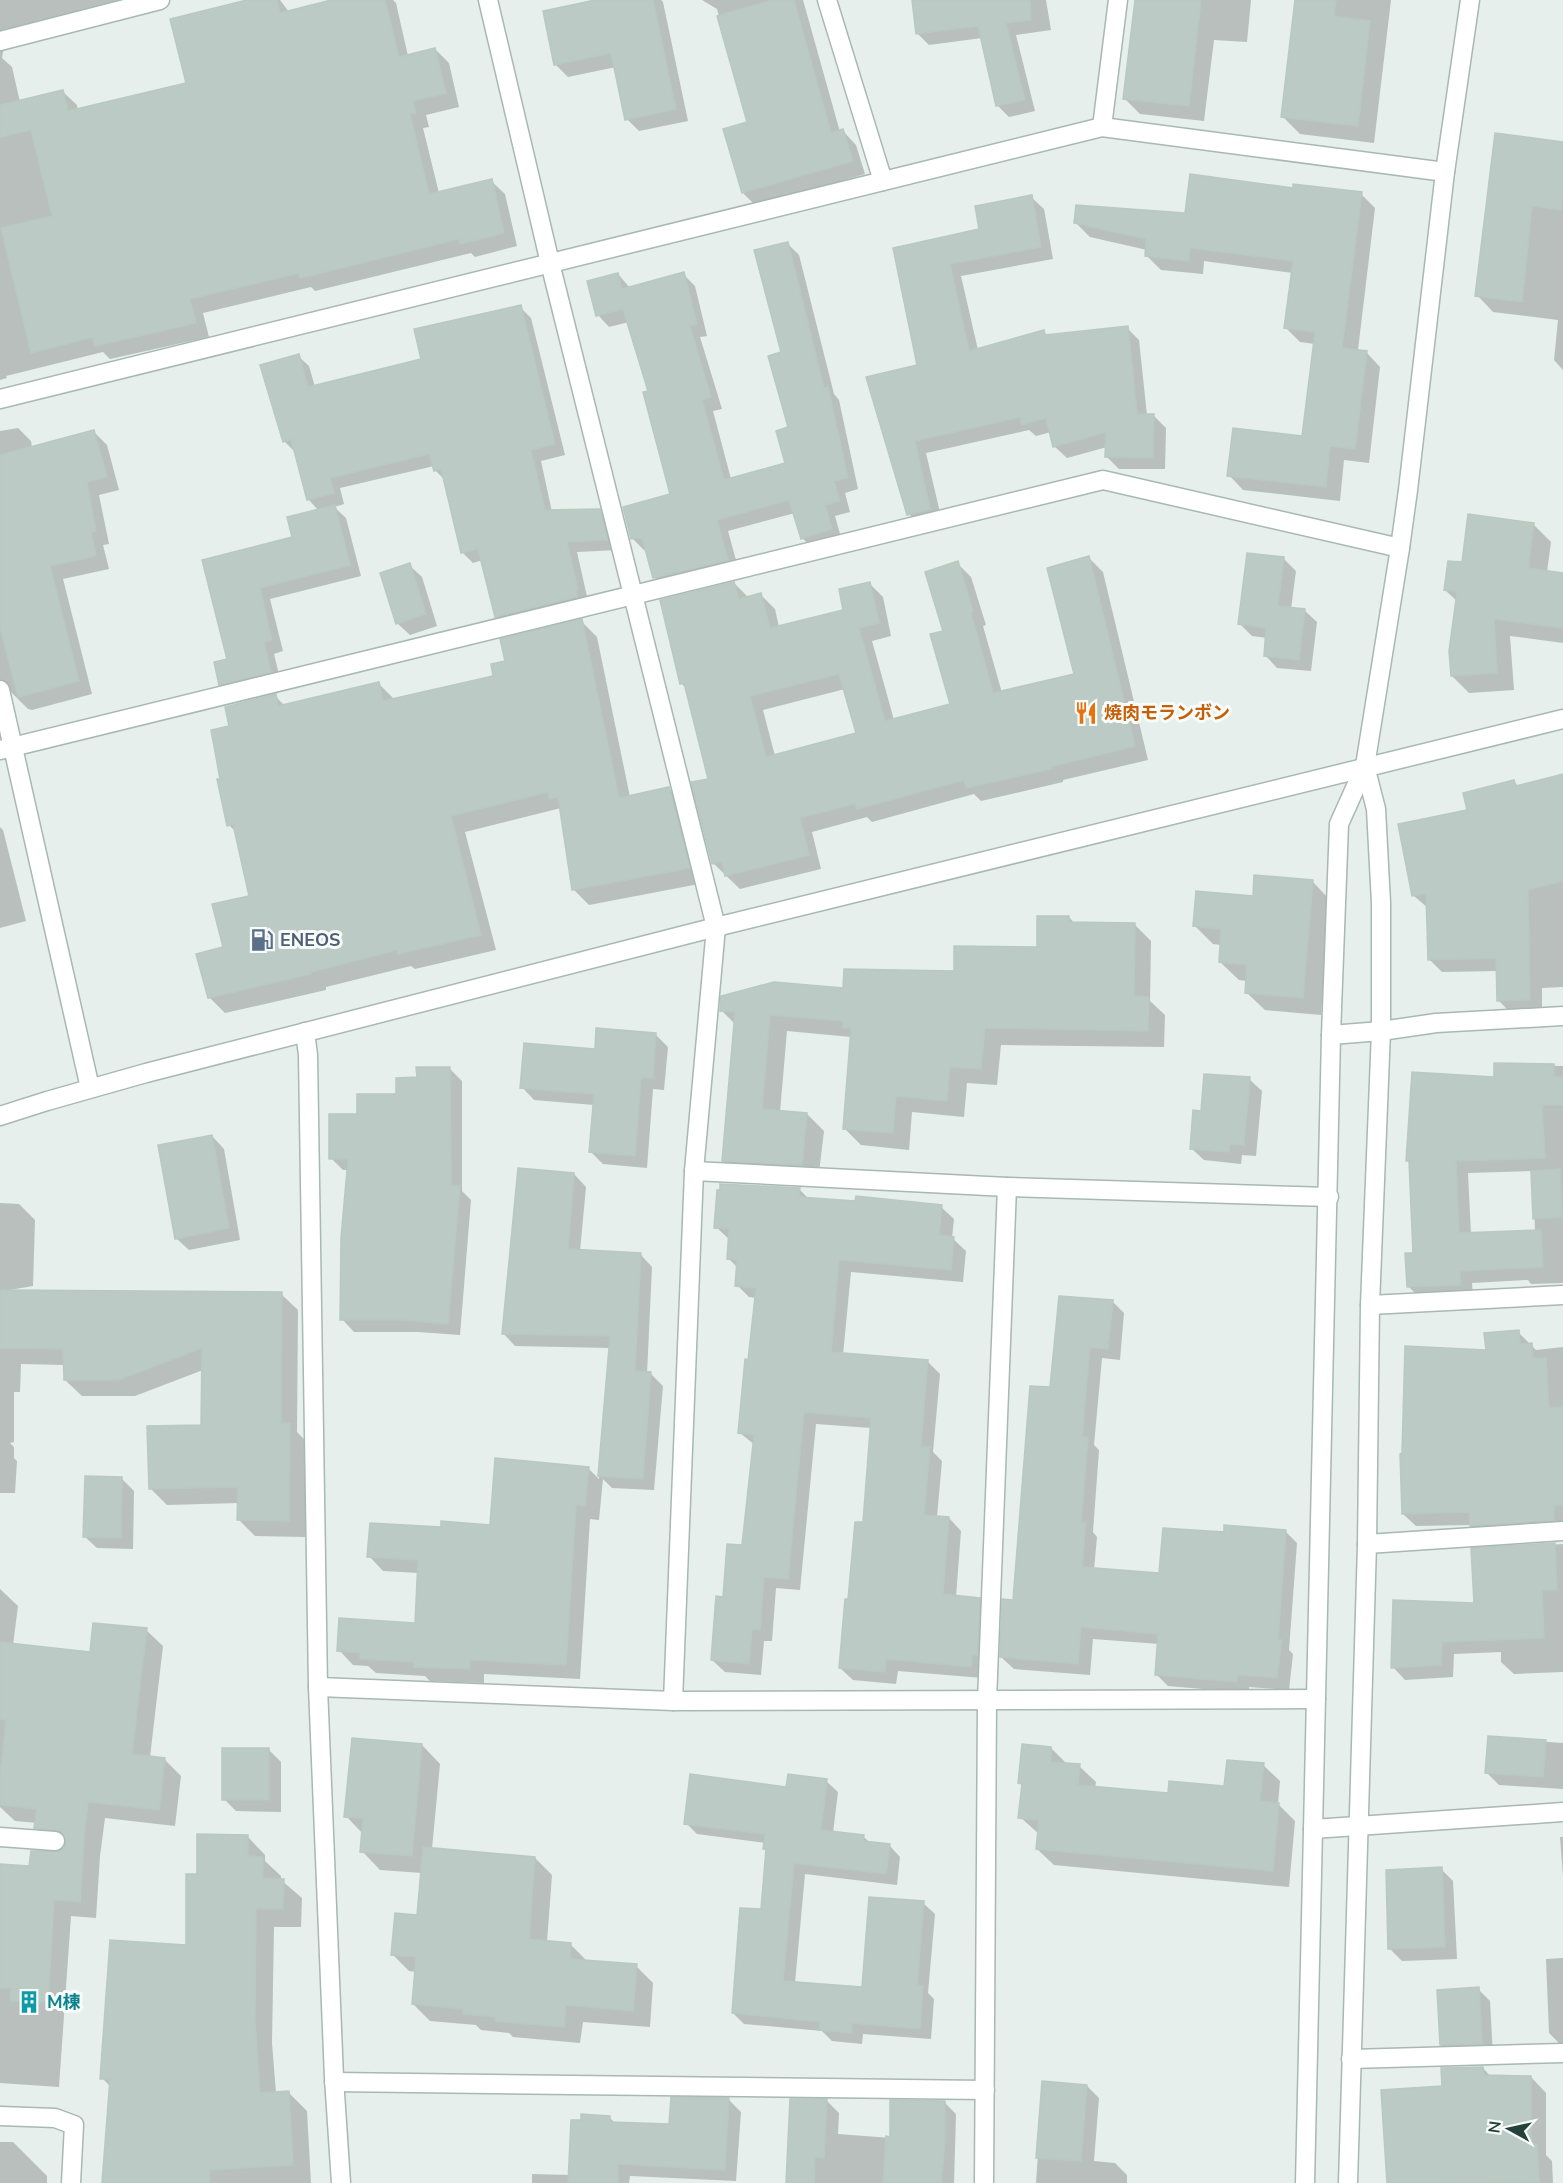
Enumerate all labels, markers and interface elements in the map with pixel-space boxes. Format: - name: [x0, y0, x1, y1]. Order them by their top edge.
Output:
- restaurant icon: 焼肉モランボン: [1073, 700, 1099, 726]
- place label: 焼肉モランボン: [1104, 701, 1230, 725]
- fuel station icon: ENEOS: [249, 927, 275, 953]
- place label: ENEOS: [280, 928, 340, 952]
- building icon: M棟: [16, 1989, 42, 2015]
- place label: M棟: [47, 1990, 81, 2014]
- north arrow: [1479, 2099, 1539, 2159]
- text: N: [1483, 2120, 1507, 2135]

